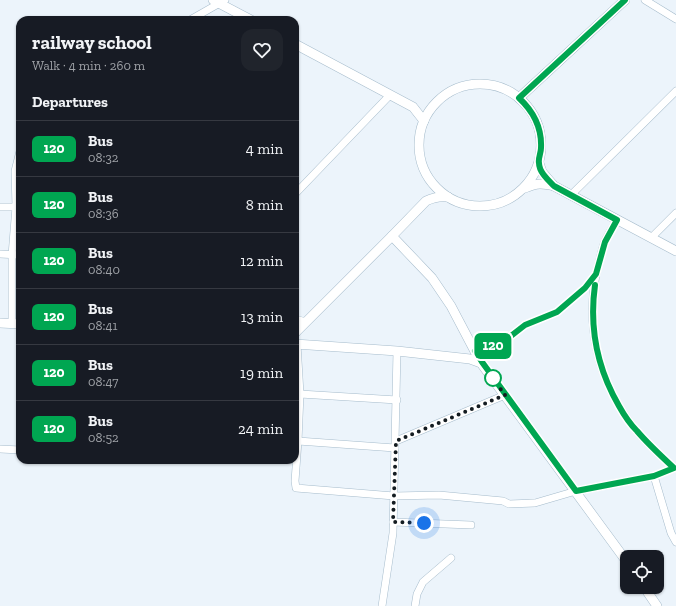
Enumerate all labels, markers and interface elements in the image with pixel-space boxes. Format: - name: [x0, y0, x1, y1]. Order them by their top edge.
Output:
- button: heart: [241, 29, 283, 71]
- text: railway school: [32, 31, 152, 54]
- text: Walk · 4 min · 260 m: [32, 58, 145, 73]
- text: Departures: [32, 93, 108, 111]
- text: Bus: [88, 132, 113, 150]
- text: 120: [43, 140, 65, 157]
- text: 4 min: [246, 140, 283, 158]
- text: 08:32: [88, 150, 118, 165]
- text: Bus: [88, 188, 113, 206]
- text: 120: [43, 196, 65, 213]
- text: 8 min: [246, 196, 283, 214]
- text: 08:36: [88, 206, 119, 221]
- text: Bus: [88, 244, 113, 262]
- text: 120: [43, 252, 65, 269]
- text: 12 min: [240, 252, 283, 270]
- text: 08:40: [88, 262, 120, 277]
- text: Bus: [88, 300, 113, 318]
- text: 120: [43, 308, 65, 325]
- text: 13 min: [241, 308, 283, 326]
- text: 08:41: [88, 318, 117, 333]
- line badge: 120: [470, 333, 516, 359]
- text: 120: [482, 337, 504, 354]
- text: Bus: [88, 356, 113, 374]
- text: 120: [43, 364, 65, 381]
- text: 19 min: [240, 364, 283, 382]
- unlabelled marker: [484, 369, 502, 387]
- text: 08:47: [88, 374, 118, 389]
- text: Bus: [88, 412, 113, 430]
- text: 120: [43, 420, 65, 437]
- text: 24 min: [238, 420, 283, 438]
- text: 08:52: [88, 430, 119, 445]
- your location: [414, 513, 434, 533]
- map controls: [620, 550, 664, 594]
- button: locate: [620, 550, 664, 594]

